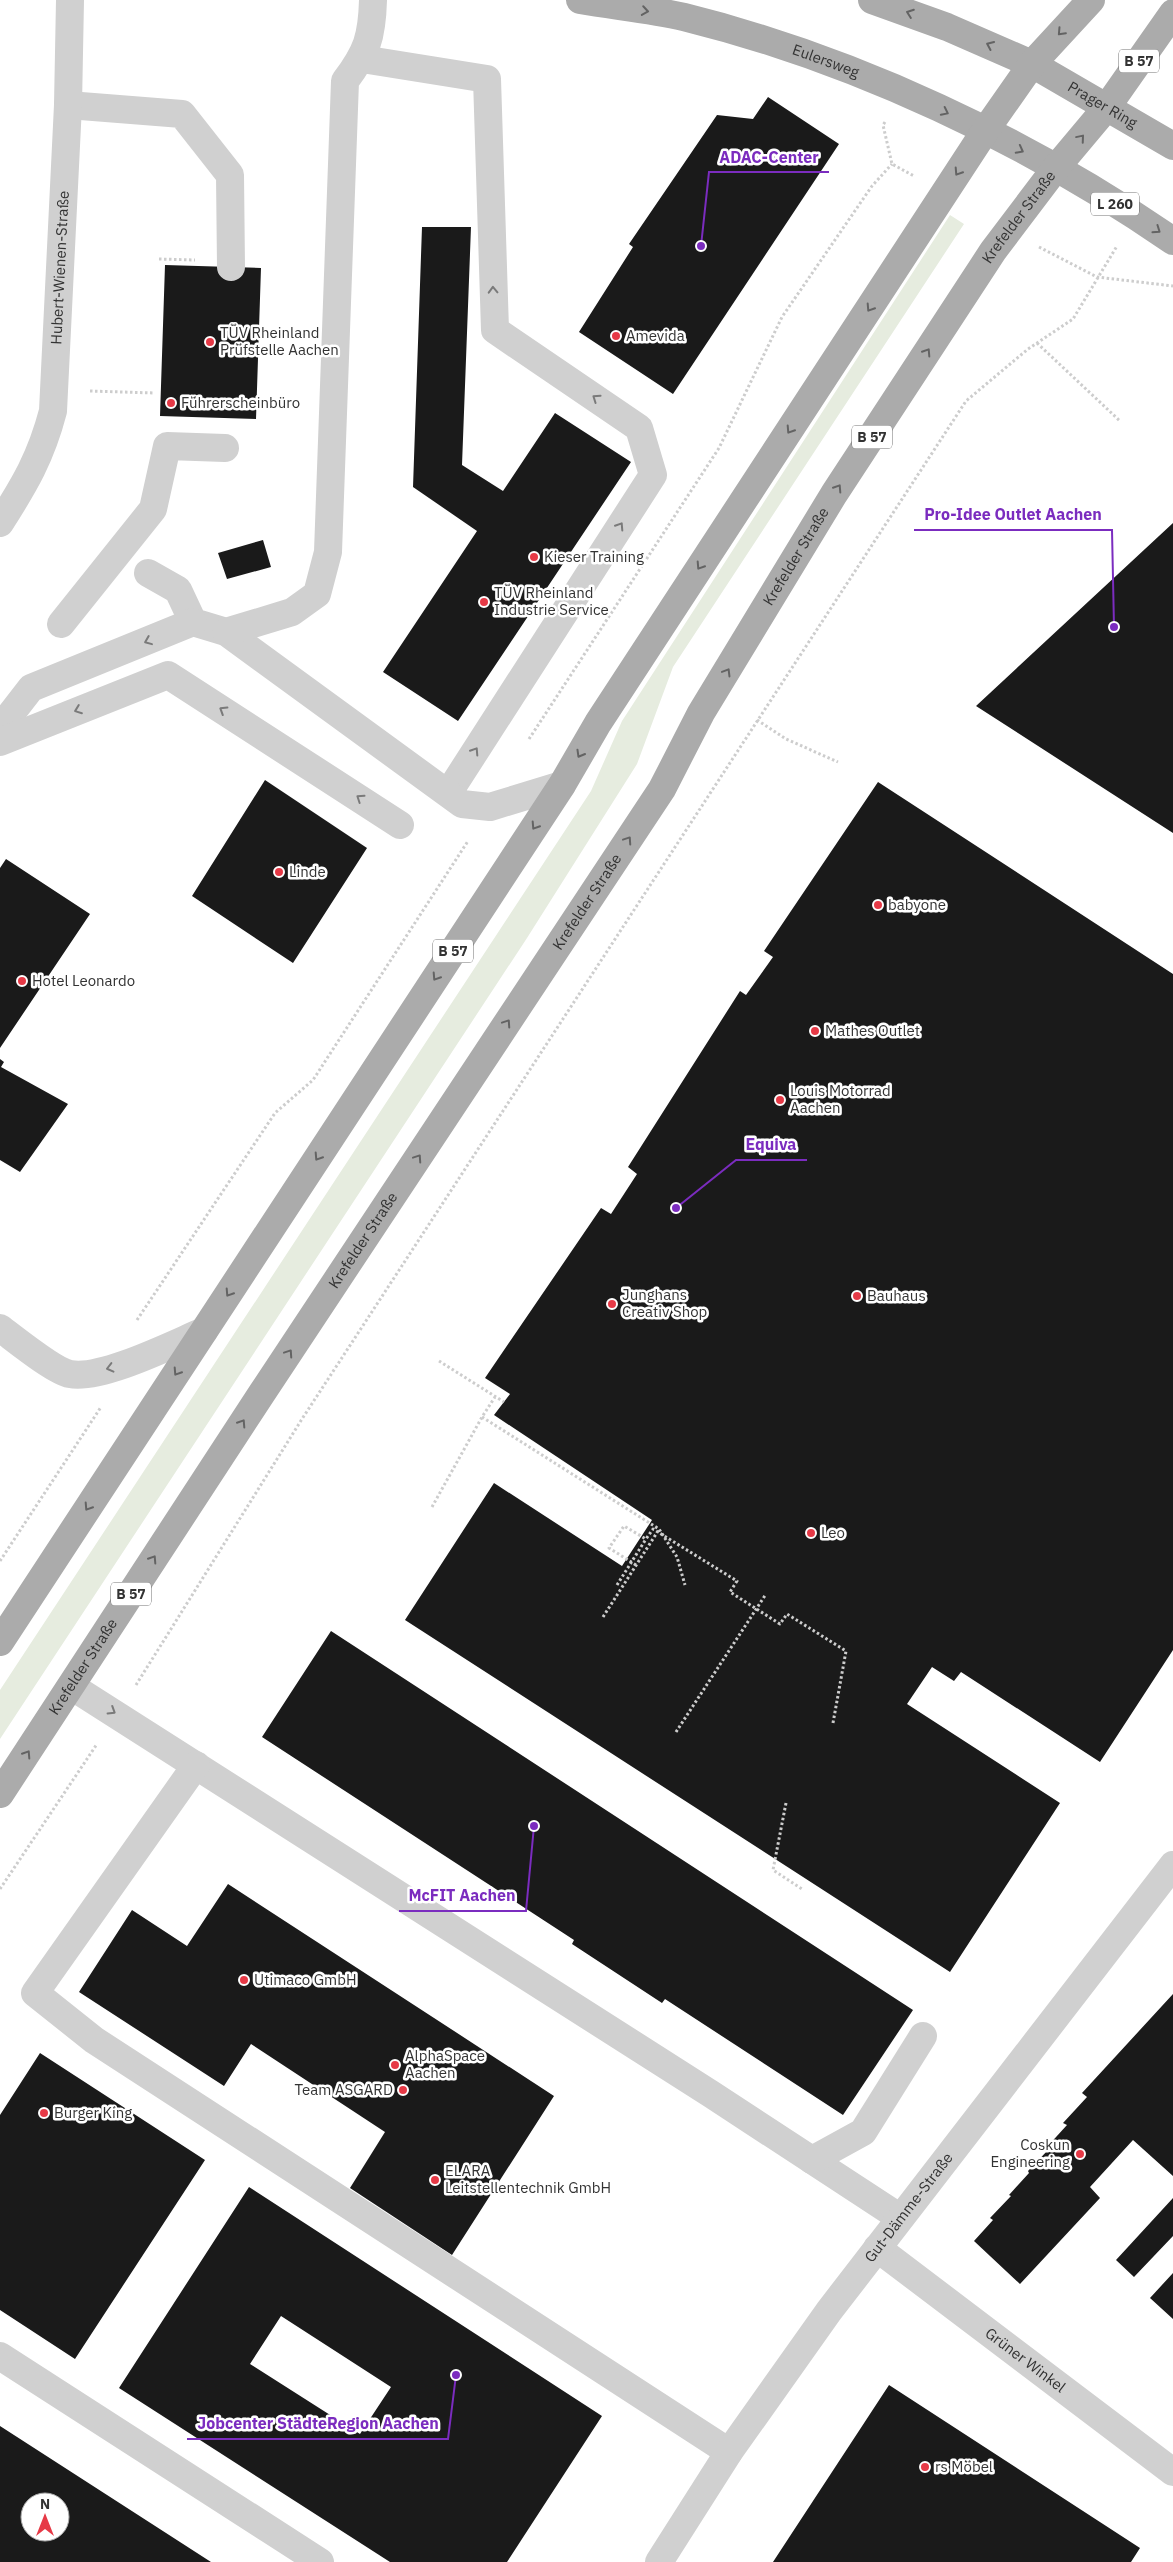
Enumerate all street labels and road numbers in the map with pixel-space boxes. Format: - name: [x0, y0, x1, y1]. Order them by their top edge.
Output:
- street label: Eulersweg: [790, 40, 862, 82]
- road number: B 57: [1119, 49, 1159, 72]
- street label: Prager Ring: [1065, 77, 1141, 132]
- street label: Krefelder Straße: [977, 167, 1059, 267]
- street label: Hubert-Wienen-Straße: [46, 190, 73, 345]
- road number: L 260: [1091, 192, 1139, 215]
- road number: B 57: [852, 426, 892, 448]
- street label: Krefelder Straße: [759, 504, 833, 609]
- street label: Krefelder Straße: [548, 850, 626, 953]
- road number: B 57: [433, 939, 473, 962]
- street label: Krefelder Straße: [324, 1188, 401, 1292]
- road number: B 57: [111, 1582, 151, 1606]
- street label: Krefelder Straße: [44, 1615, 121, 1718]
- street label: Gut-Dämme-Straße: [860, 2148, 957, 2266]
- street label: Grüner Winkel: [982, 2323, 1070, 2396]

